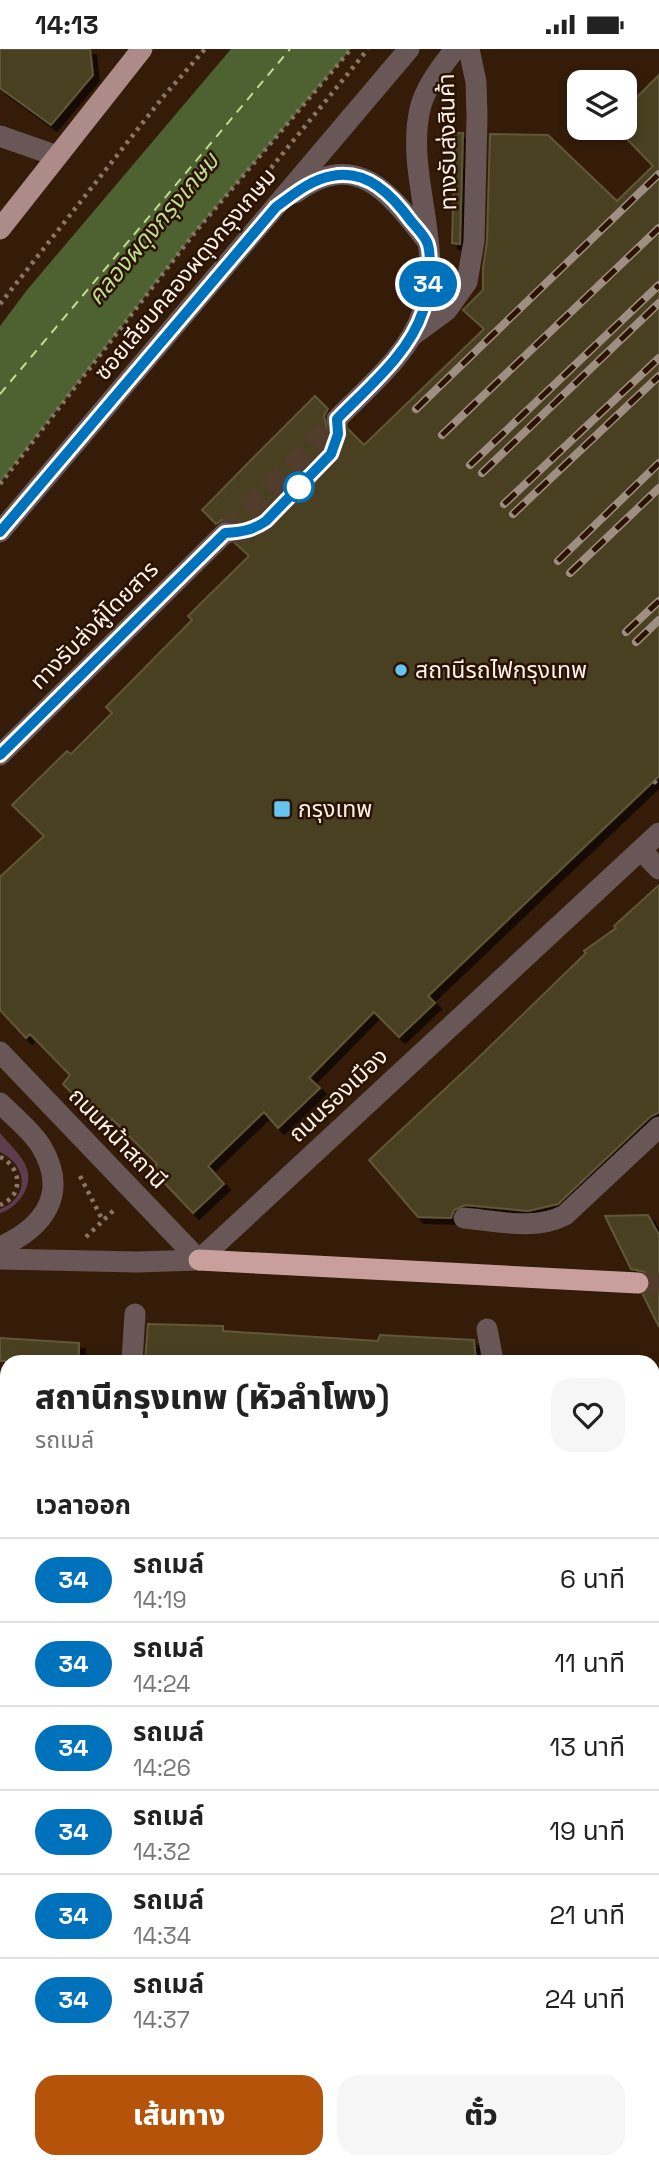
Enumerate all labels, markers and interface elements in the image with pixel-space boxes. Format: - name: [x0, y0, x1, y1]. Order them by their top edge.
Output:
- text: 14:13: [35, 8, 99, 42]
- map controls: [567, 70, 637, 140]
- button: layers: [567, 70, 637, 140]
- street label: ทางรับส่งสินค้า: [431, 73, 463, 211]
- water label: คลองผดุงกรุงเกษม: [80, 145, 227, 311]
- street label: ซอยเลียบคลองผดุงกรุงเกษม: [87, 162, 283, 386]
- line badge: 34: [396, 261, 460, 307]
- text: 34: [413, 268, 443, 299]
- unlabelled marker: [284, 472, 314, 502]
- street label: ทางรับส่งผู้โดยสาร: [23, 554, 165, 696]
- place label: สถานีรถไฟกรุงเทพ: [415, 655, 587, 685]
- marker: สถานีรถไฟกรุงเทพ: [393, 662, 409, 678]
- place label: กรุงเทพ: [298, 794, 372, 824]
- marker: กรุงเทพ: [272, 799, 292, 819]
- street label: ถนนรองเมือง: [282, 1041, 394, 1149]
- street label: ถนนหน้าสถานี: [62, 1081, 174, 1195]
- text: สถานีกรุงเทพ (หัวลำโพง): [35, 1377, 389, 1419]
- button: heart: [551, 1378, 625, 1452]
- text: รถเมล์: [35, 1425, 94, 1455]
- text: เวลาออก: [35, 1488, 131, 1522]
- text: รถเมล์: [133, 1547, 204, 1581]
- text: 6 นาที: [560, 1562, 625, 1596]
- text: 34: [59, 1564, 88, 1595]
- text: 14:19: [133, 1585, 187, 1615]
- text: รถเมล์: [133, 1631, 204, 1665]
- text: 11 นาที: [554, 1646, 625, 1680]
- text: 34: [59, 1648, 88, 1679]
- text: 14:24: [133, 1669, 190, 1699]
- text: รถเมล์: [133, 1715, 204, 1749]
- text: 13 นาที: [549, 1730, 625, 1764]
- text: 34: [59, 1732, 88, 1763]
- text: 14:26: [133, 1753, 191, 1783]
- text: รถเมล์: [133, 1799, 204, 1833]
- text: 19 นาที: [549, 1814, 625, 1848]
- text: 34: [59, 1816, 88, 1847]
- text: 14:32: [133, 1837, 191, 1867]
- text: รถเมล์: [133, 1883, 204, 1917]
- text: 21 นาที: [549, 1898, 625, 1932]
- text: 34: [59, 1900, 88, 1931]
- text: 14:34: [133, 1921, 191, 1951]
- text: รถเมล์: [133, 1967, 204, 2001]
- text: 24 นาที: [545, 1982, 625, 2016]
- text: 34: [59, 1984, 88, 2015]
- text: 14:37: [133, 2005, 190, 2035]
- button: เส้นทาง: [35, 2075, 323, 2155]
- button: ตั๋ว: [337, 2075, 625, 2155]

